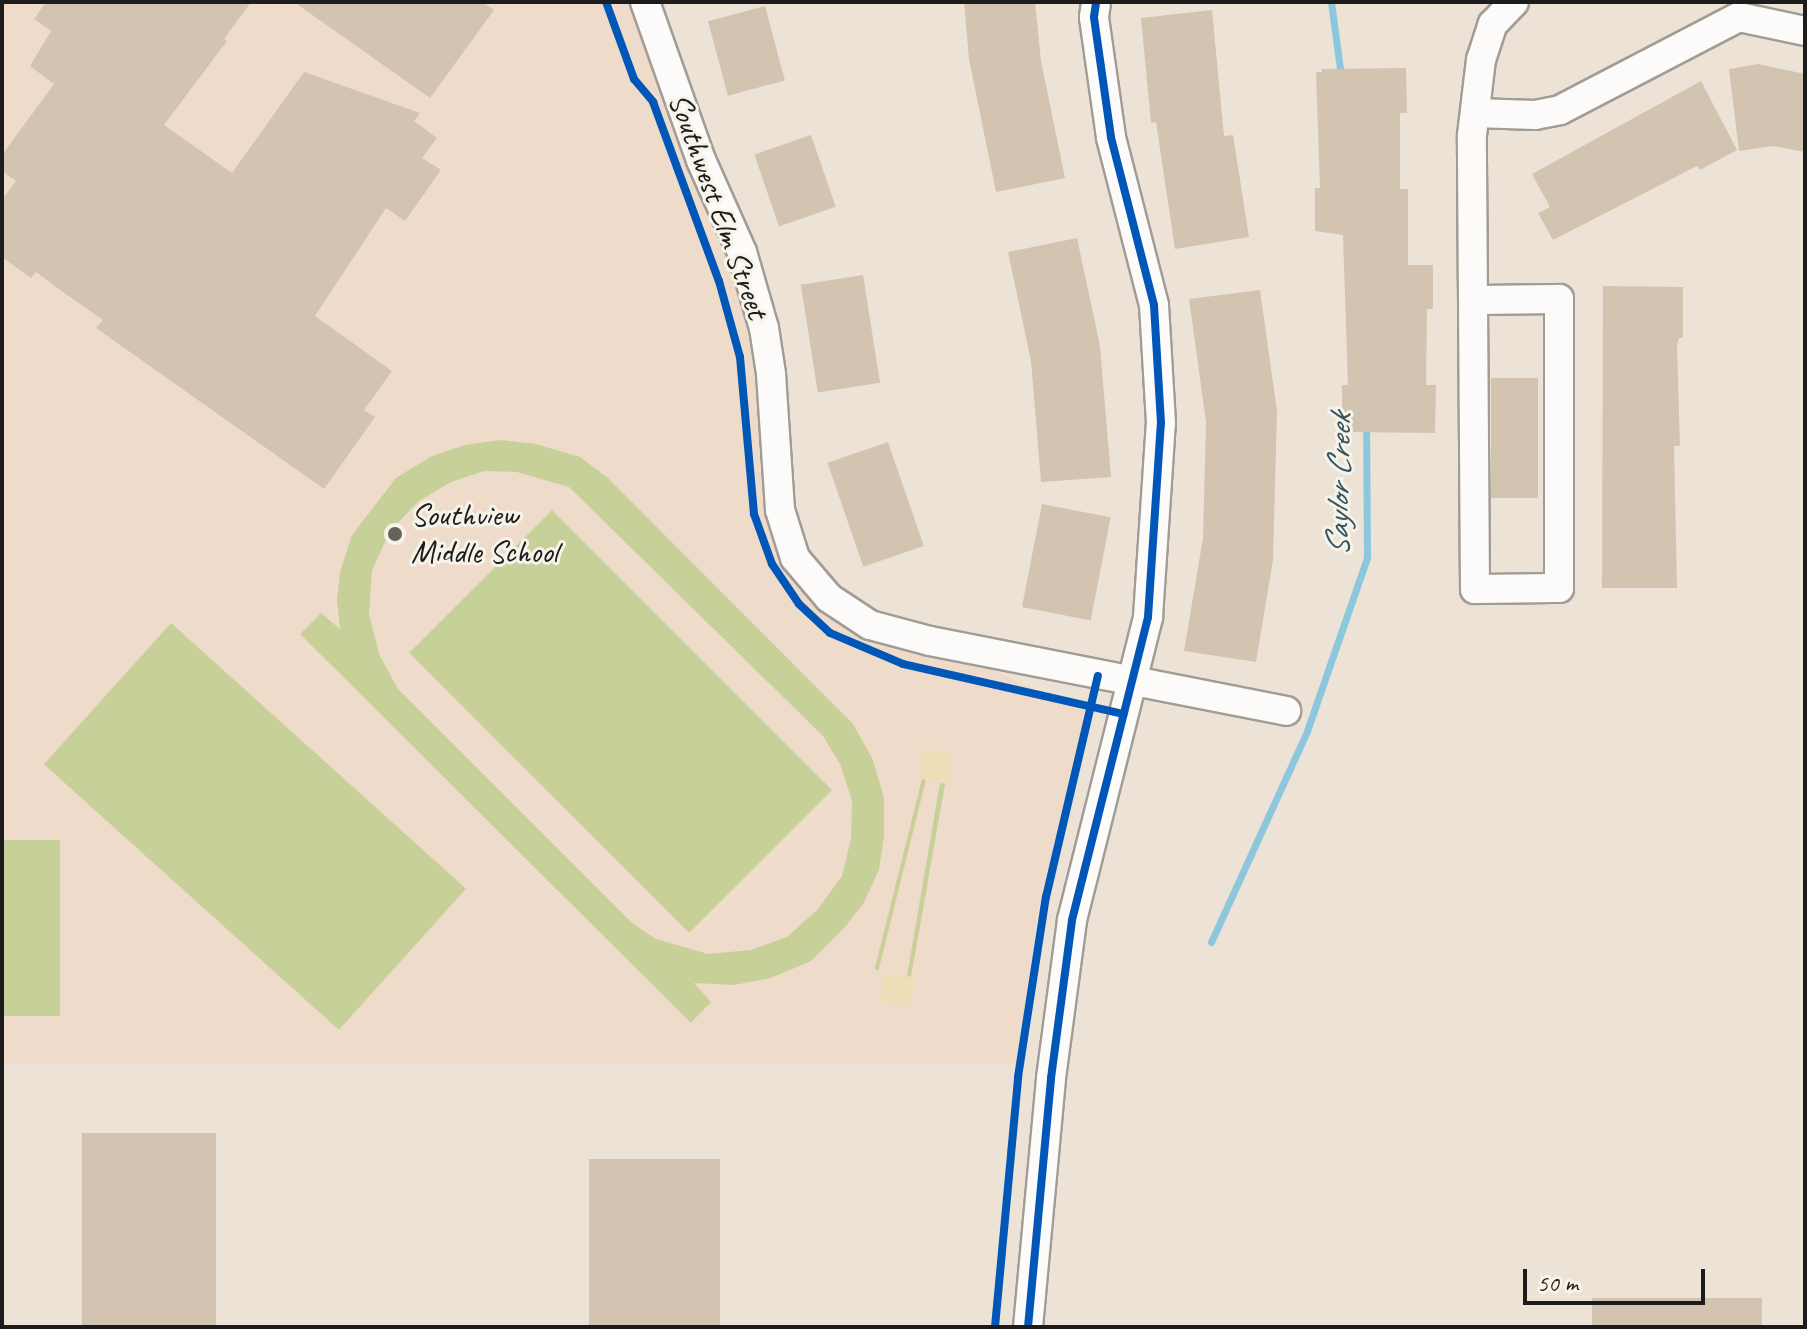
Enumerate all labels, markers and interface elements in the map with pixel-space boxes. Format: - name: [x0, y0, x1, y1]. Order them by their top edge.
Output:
- street label: Southwest Elm Street: [659, 87, 777, 325]
- water label: Saylor Creek: [1316, 413, 1360, 557]
- place label: Southview Middle School: [411, 497, 558, 572]
- marker: Southview Middle School: [386, 525, 404, 543]
- scale bar: [1527, 1253, 1709, 1303]
- text: 50 m: [1537, 1268, 1578, 1298]

